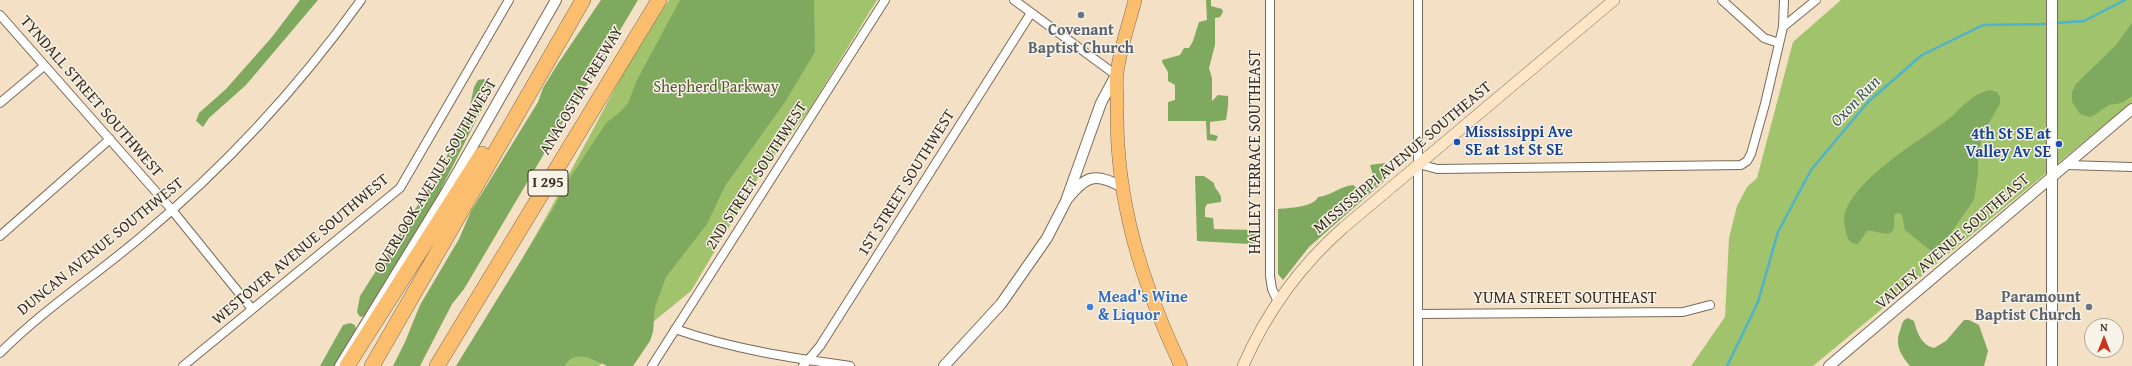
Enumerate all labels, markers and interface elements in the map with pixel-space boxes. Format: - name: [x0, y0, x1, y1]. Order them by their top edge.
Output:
- marker: Covenant Baptist Church: [1076, 10, 1086, 20]
- street label: TYNDALL STREET SOUTHWEST: [16, 12, 166, 182]
- place label: Covenant Baptist Church: [1028, 21, 1134, 59]
- street label: ANACOSTIA FREEWAY: [536, 23, 628, 159]
- street label: HALLEY TERRACE SOUTHEAST: [1246, 50, 1266, 254]
- water label: Oxon Run: [1827, 72, 1885, 132]
- street label: OVERLOOK AVENUE SOUTHWEST: [370, 75, 502, 277]
- park label: Shepherd Parkway: [653, 78, 779, 98]
- street label: MISSISSIPPI AVENUE SOUTHEAST: [1310, 78, 1496, 238]
- street label: 2ND STREET SOUTHWEST: [702, 99, 812, 253]
- street label: 1ST STREET SOUTHWEST: [854, 106, 960, 260]
- place label: Mississippi Ave SE at 1st St SE: [1465, 123, 1573, 161]
- place label: 4th St SE at Valley Av SE: [1965, 125, 2051, 163]
- marker: Mississippi Ave SE at 1st St SE: [1452, 137, 1462, 147]
- marker: 4th St SE at Valley Av SE: [2054, 139, 2064, 149]
- street label: WESTOVER AVENUE SOUTHWEST: [209, 170, 393, 330]
- road number: I 295: [528, 170, 568, 196]
- street label: VALLEY AVENUE SOUTHEAST: [1872, 170, 2034, 314]
- street label: DUNCAN AVENUE SOUTHWEST: [14, 174, 188, 320]
- place label: Mead's Wine & Liquor: [1098, 288, 1188, 326]
- place label: Paramount Baptist Church: [1975, 288, 2081, 326]
- street label: YUMA STREET SOUTHEAST: [1473, 289, 1657, 309]
- marker: Mead's Wine & Liquor: [1085, 302, 1095, 312]
- marker: Paramount Baptist Church: [2084, 302, 2094, 312]
- north arrow: [2084, 318, 2124, 358]
- text: N: [2100, 319, 2108, 335]

